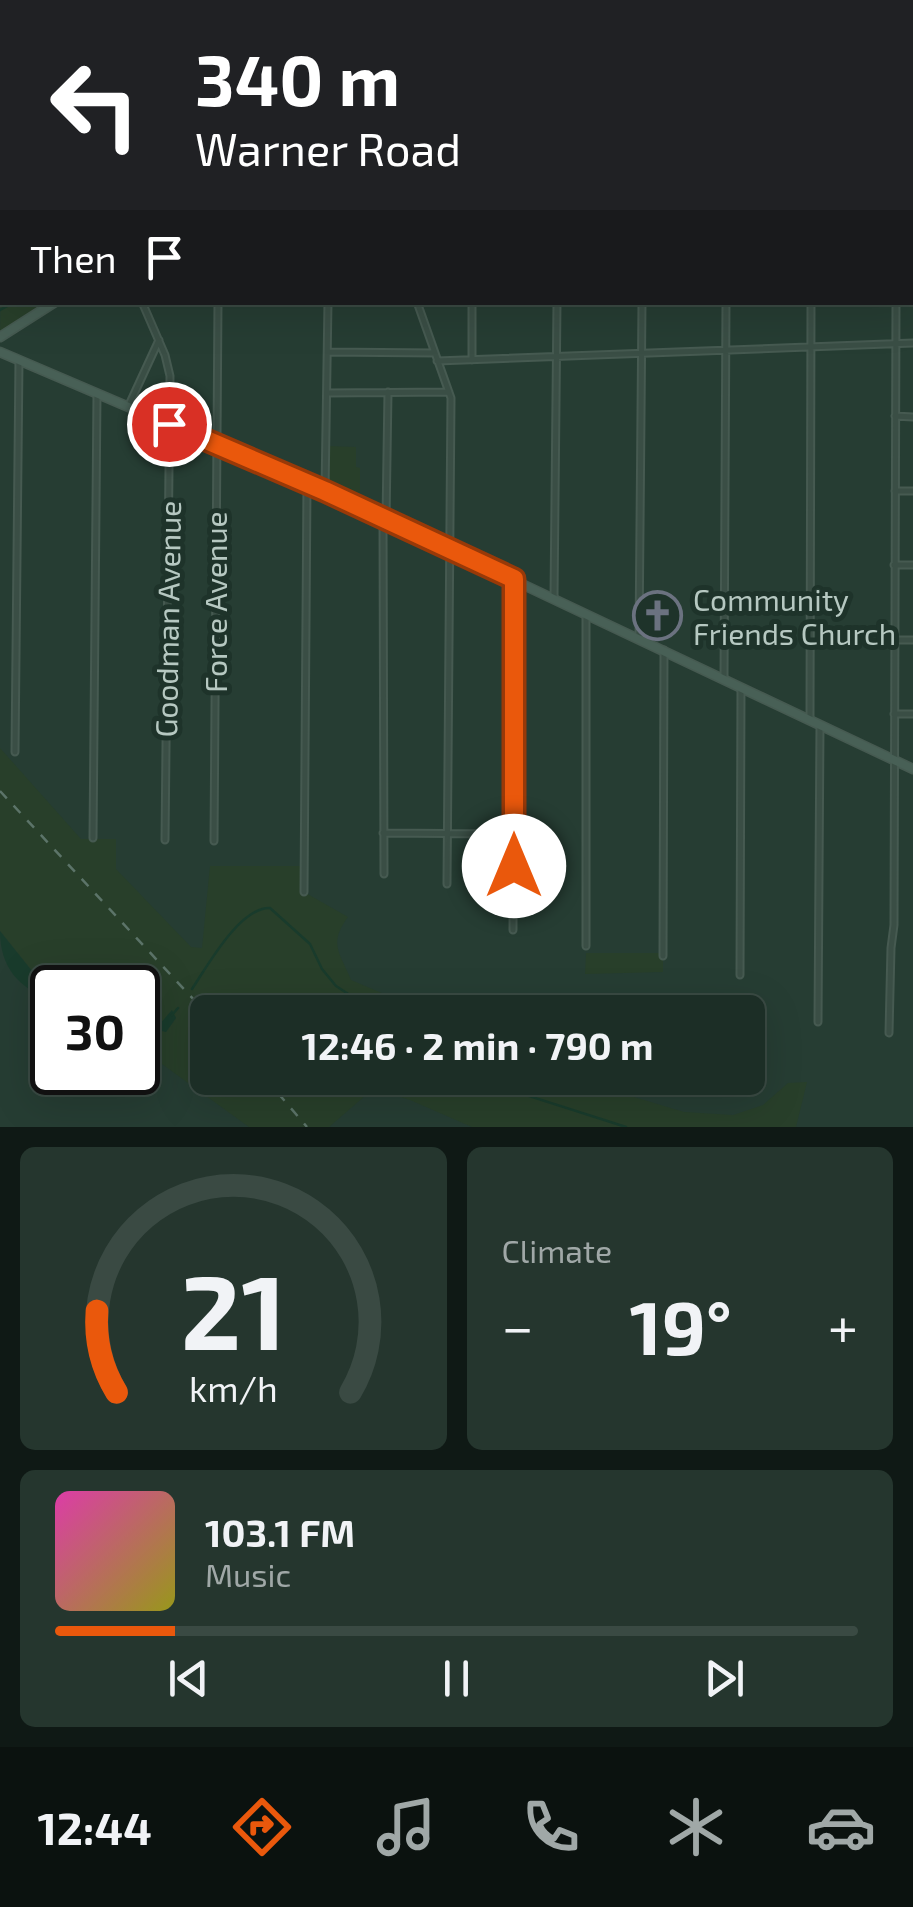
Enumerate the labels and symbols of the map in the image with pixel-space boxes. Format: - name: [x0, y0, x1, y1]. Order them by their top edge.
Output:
- pin: [127, 382, 212, 467]
- street label: Goodman Avenue: [147, 500, 187, 738]
- street label: Force Avenue: [197, 511, 233, 693]
- place label: Community Friends Church: [693, 581, 896, 651]
- church icon: Community Friends Church: [632, 590, 684, 642]
- position arrow: [462, 814, 566, 918]
- speed limit sign: 30: [30, 965, 160, 1095]

